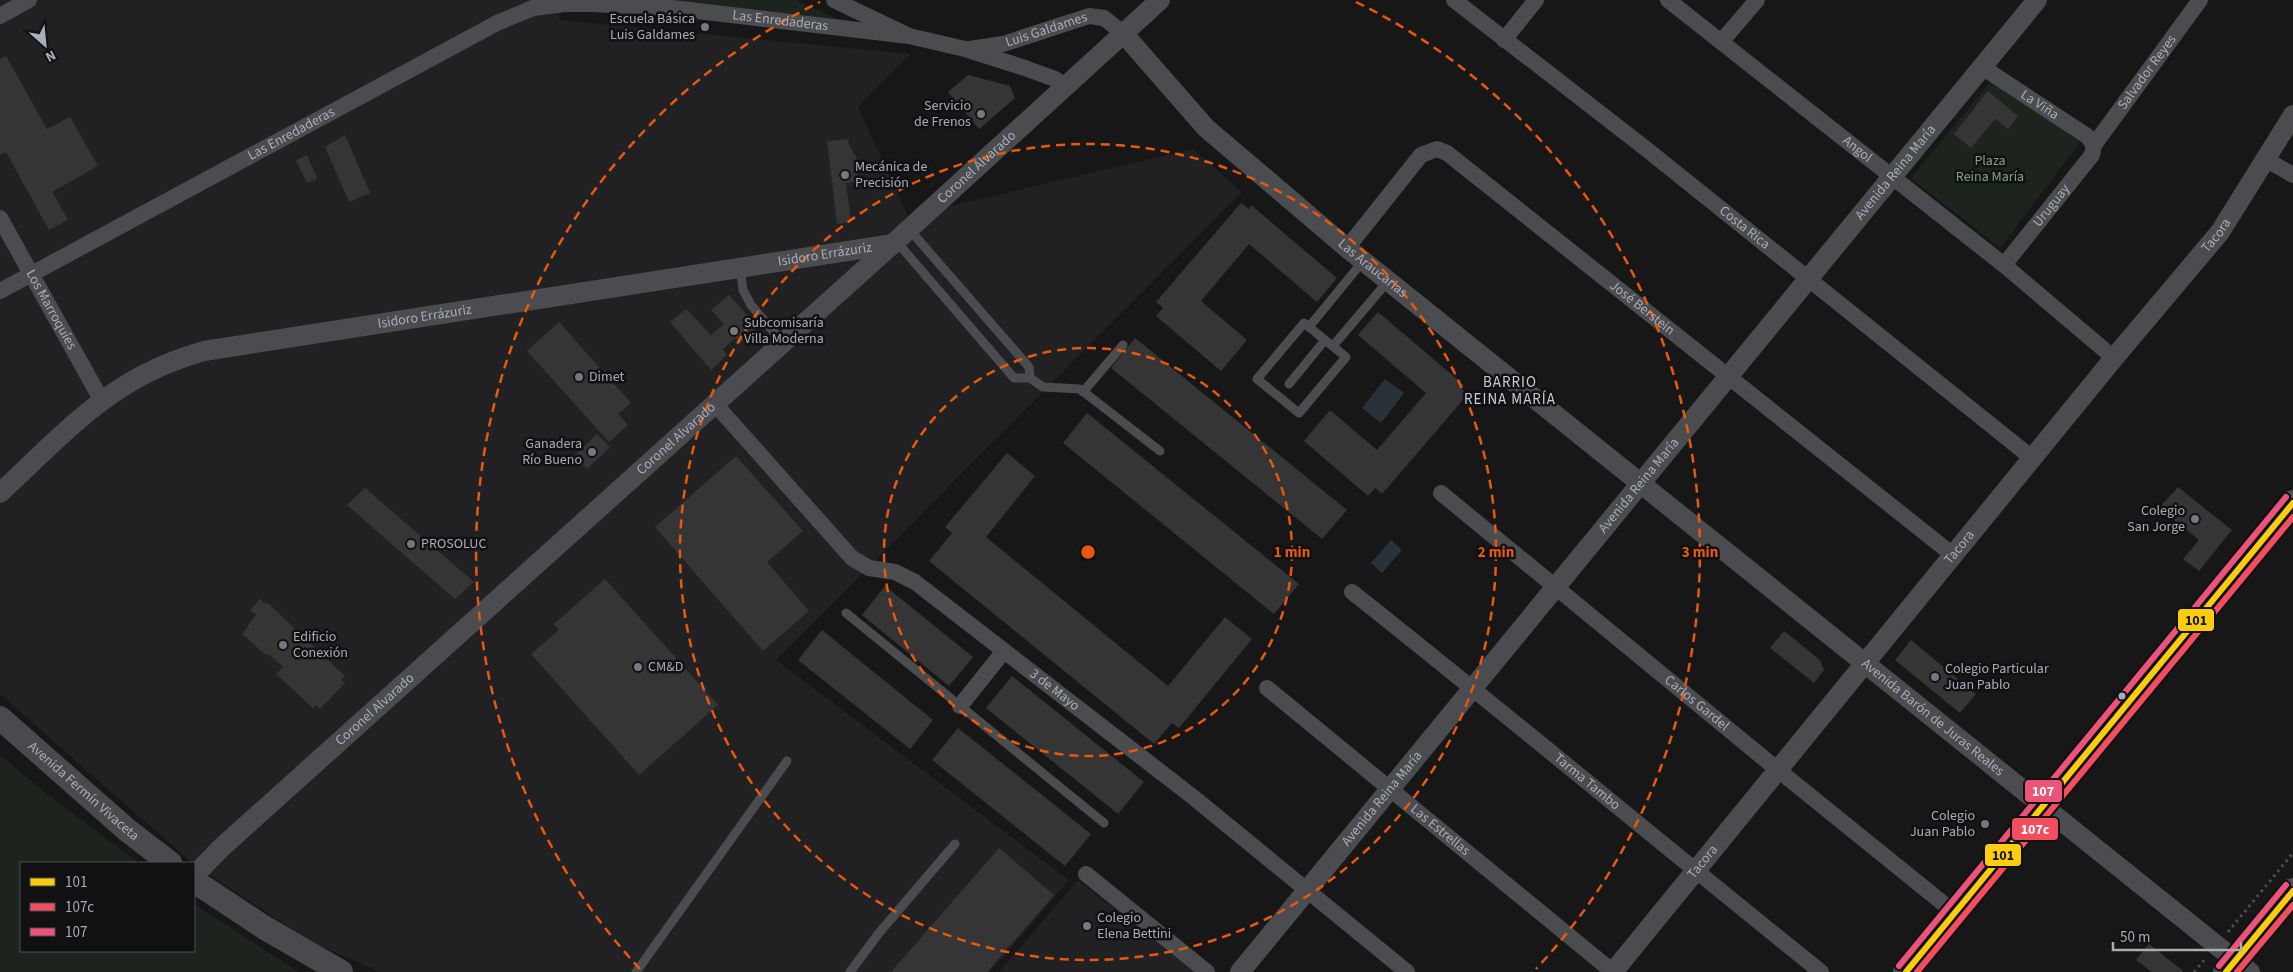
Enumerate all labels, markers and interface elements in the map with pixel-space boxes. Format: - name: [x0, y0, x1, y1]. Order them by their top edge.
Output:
- street label: Las Enredaderas: [731, 5, 829, 36]
- street label: Luis Galdames: [1003, 7, 1090, 53]
- place label: Escuela Básica Luis Galdames: [609, 9, 695, 45]
- north arrow: [20, 20, 70, 70]
- marker: Escuela Básica Luis Galdames: [699, 21, 711, 33]
- street label: Salvador Reyes: [2113, 31, 2181, 114]
- text: N: [42, 45, 59, 67]
- street label: La Viña: [2017, 85, 2063, 125]
- place label: Servicio de Frenos: [914, 96, 971, 132]
- street label: Las Enredaderas: [244, 102, 339, 166]
- marker: Servicio de Frenos: [975, 108, 987, 120]
- street label: Avenida Reina María: [1850, 120, 1941, 224]
- street label: Coronel Alvarado: [933, 126, 1021, 209]
- street label: Angol: [1838, 131, 1877, 168]
- park label: Plaza Reina María: [1956, 151, 2024, 187]
- place label: Mecánica de Precisión: [855, 157, 927, 193]
- marker: Mecánica de Precisión: [839, 169, 851, 181]
- street label: Uruguay: [2028, 180, 2075, 231]
- street label: Costa Rica: [1715, 201, 1774, 254]
- street label: Tacora: [2197, 215, 2236, 257]
- street label: Las Araucarias: [1333, 234, 1412, 303]
- street label: Isidoro Errázuriz: [776, 237, 873, 272]
- street label: Los Marroquíes: [21, 266, 82, 354]
- street label: José Berstein: [1605, 276, 1679, 340]
- street label: Isidoro Errázuriz: [376, 300, 473, 334]
- place label: Subcomisaría Villa Moderna: [744, 313, 824, 349]
- marker: Subcomisaría Villa Moderna: [728, 325, 740, 337]
- place label: Dimet: [589, 367, 624, 387]
- marker: Dimet: [573, 371, 585, 383]
- district label: BARRIO REINA MARÍA: [1464, 372, 1556, 410]
- street label: Coronel Alvarado: [632, 398, 720, 480]
- place label: Ganadera Río Bueno: [522, 434, 582, 470]
- street label: Avenida Reina María: [1594, 434, 1684, 538]
- marker: Ganadera Río Bueno: [586, 446, 598, 458]
- place label: Colegio San Jorge: [2127, 501, 2185, 537]
- marker: Colegio San Jorge: [2189, 513, 2201, 525]
- street label: Tacora: [1939, 526, 1979, 569]
- place label: PROSOLUC: [421, 534, 486, 554]
- marker: PROSOLUC: [405, 538, 417, 550]
- text: 1 min: [1274, 542, 1310, 563]
- text: 2 min: [1478, 542, 1514, 563]
- text: 3 min: [1682, 542, 1718, 563]
- centre of rings: [1079, 543, 1097, 561]
- line badge: 101: [2177, 608, 2215, 632]
- text: 101: [2185, 611, 2207, 631]
- place label: Edificio Conexión: [293, 627, 348, 663]
- marker: Edificio Conexión: [277, 639, 289, 651]
- street label: Avenida Barón de Juras Reales: [1857, 654, 2009, 781]
- place label: CM&D: [648, 657, 683, 677]
- place label: Colegio Particular Juan Pablo: [1945, 659, 2049, 695]
- marker: CM&D: [632, 661, 644, 673]
- street label: 3 de Mayo: [1025, 664, 1084, 716]
- street label: Coronel Alvarado: [331, 669, 419, 751]
- street label: Carlos Gardel: [1660, 671, 1734, 736]
- marker: Colegio Particular Juan Pablo: [1929, 671, 1941, 683]
- unlabelled marker: [2117, 691, 2127, 701]
- street label: Avenida Fermín Vivaceta: [23, 737, 143, 846]
- street label: Avenida Reina María: [1337, 747, 1427, 851]
- street label: Tarma Tambo: [1550, 749, 1624, 815]
- line badge: 107: [2024, 779, 2063, 803]
- text: 107: [2032, 782, 2054, 802]
- street label: Las Estrellas: [1406, 800, 1474, 861]
- place label: Colegio Juan Pablo: [1910, 806, 1975, 842]
- line badge: 107c: [2011, 817, 2059, 841]
- marker: Colegio Juan Pablo: [1979, 818, 1991, 830]
- text: 107c: [2021, 820, 2050, 840]
- street label: Tacora: [1683, 841, 1723, 883]
- line badge: 101: [1984, 843, 2022, 867]
- text: 101: [1992, 846, 2014, 866]
- legend: [20, 862, 195, 952]
- text: 101: [65, 872, 87, 893]
- text: 107c: [65, 897, 94, 918]
- place label: Colegio Elena Bettini: [1097, 908, 1171, 944]
- marker: Colegio Elena Bettini: [1081, 920, 1093, 932]
- scale bar: [2113, 920, 2240, 952]
- text: 107: [65, 922, 87, 943]
- text: 50 m: [2120, 927, 2150, 948]

